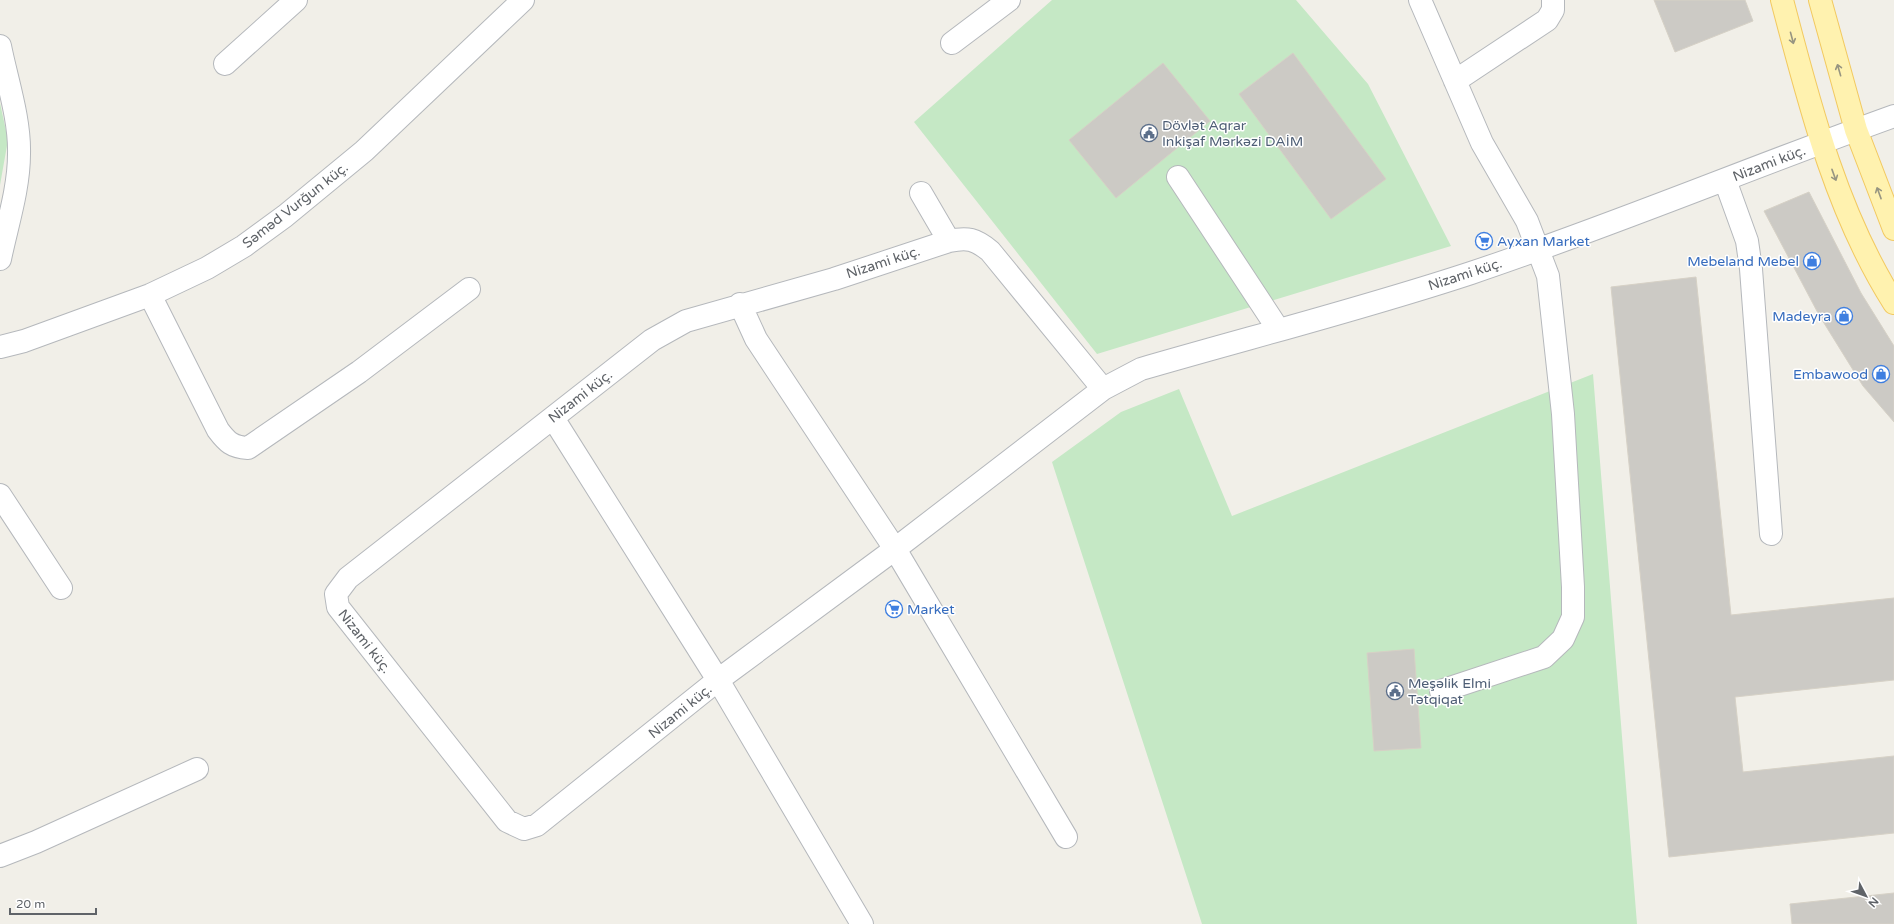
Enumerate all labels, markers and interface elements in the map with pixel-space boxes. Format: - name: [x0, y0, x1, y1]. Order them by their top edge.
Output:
- one-way arrow: [1788, 31, 1796, 44]
- one-way arrow: [1834, 64, 1842, 77]
- place label: Dövlət Aqrar Inkişaf Mərkəzi DAİM: [1162, 117, 1303, 150]
- public building icon: Dövlət Aqrar Inkişaf Mərkəzi DAİM: [1139, 123, 1159, 143]
- street label: Nizami küç.: [1730, 142, 1808, 185]
- street label: Səməd Vurğun küç.: [239, 159, 352, 252]
- one-way arrow: [1831, 169, 1839, 181]
- one-way arrow: [1875, 188, 1883, 200]
- supermarket icon: Ayxan Market: [1474, 231, 1494, 251]
- place label: Ayxan Market: [1497, 233, 1590, 250]
- street label: Nizami küç.: [844, 243, 922, 282]
- shop icon: Mebeland Mebel: [1802, 251, 1822, 271]
- place label: Mebeland Mebel: [1687, 253, 1799, 270]
- street label: Nizami küç.: [1426, 255, 1504, 294]
- shop icon: Madeyra: [1834, 306, 1854, 326]
- place label: Madeyra: [1772, 308, 1831, 325]
- shop icon: Embawood: [1871, 364, 1891, 384]
- street label: Nizami küç.: [545, 366, 616, 427]
- place label: Embawood: [1793, 366, 1868, 383]
- supermarket icon: Market: [884, 599, 904, 619]
- place label: Market: [907, 601, 955, 618]
- street label: Nizami küç.: [334, 606, 395, 677]
- place label: Meşəlik Elmi Tətqiqat: [1408, 675, 1491, 708]
- street label: Nizami küç.: [645, 681, 715, 742]
- public building icon: Meşəlik Elmi Tətqiqat: [1385, 681, 1405, 701]
- north arrow: [1846, 876, 1886, 916]
- scale bar: [10, 890, 96, 916]
- text: N: [1865, 895, 1881, 910]
- text: 20 m: [16, 897, 45, 911]

